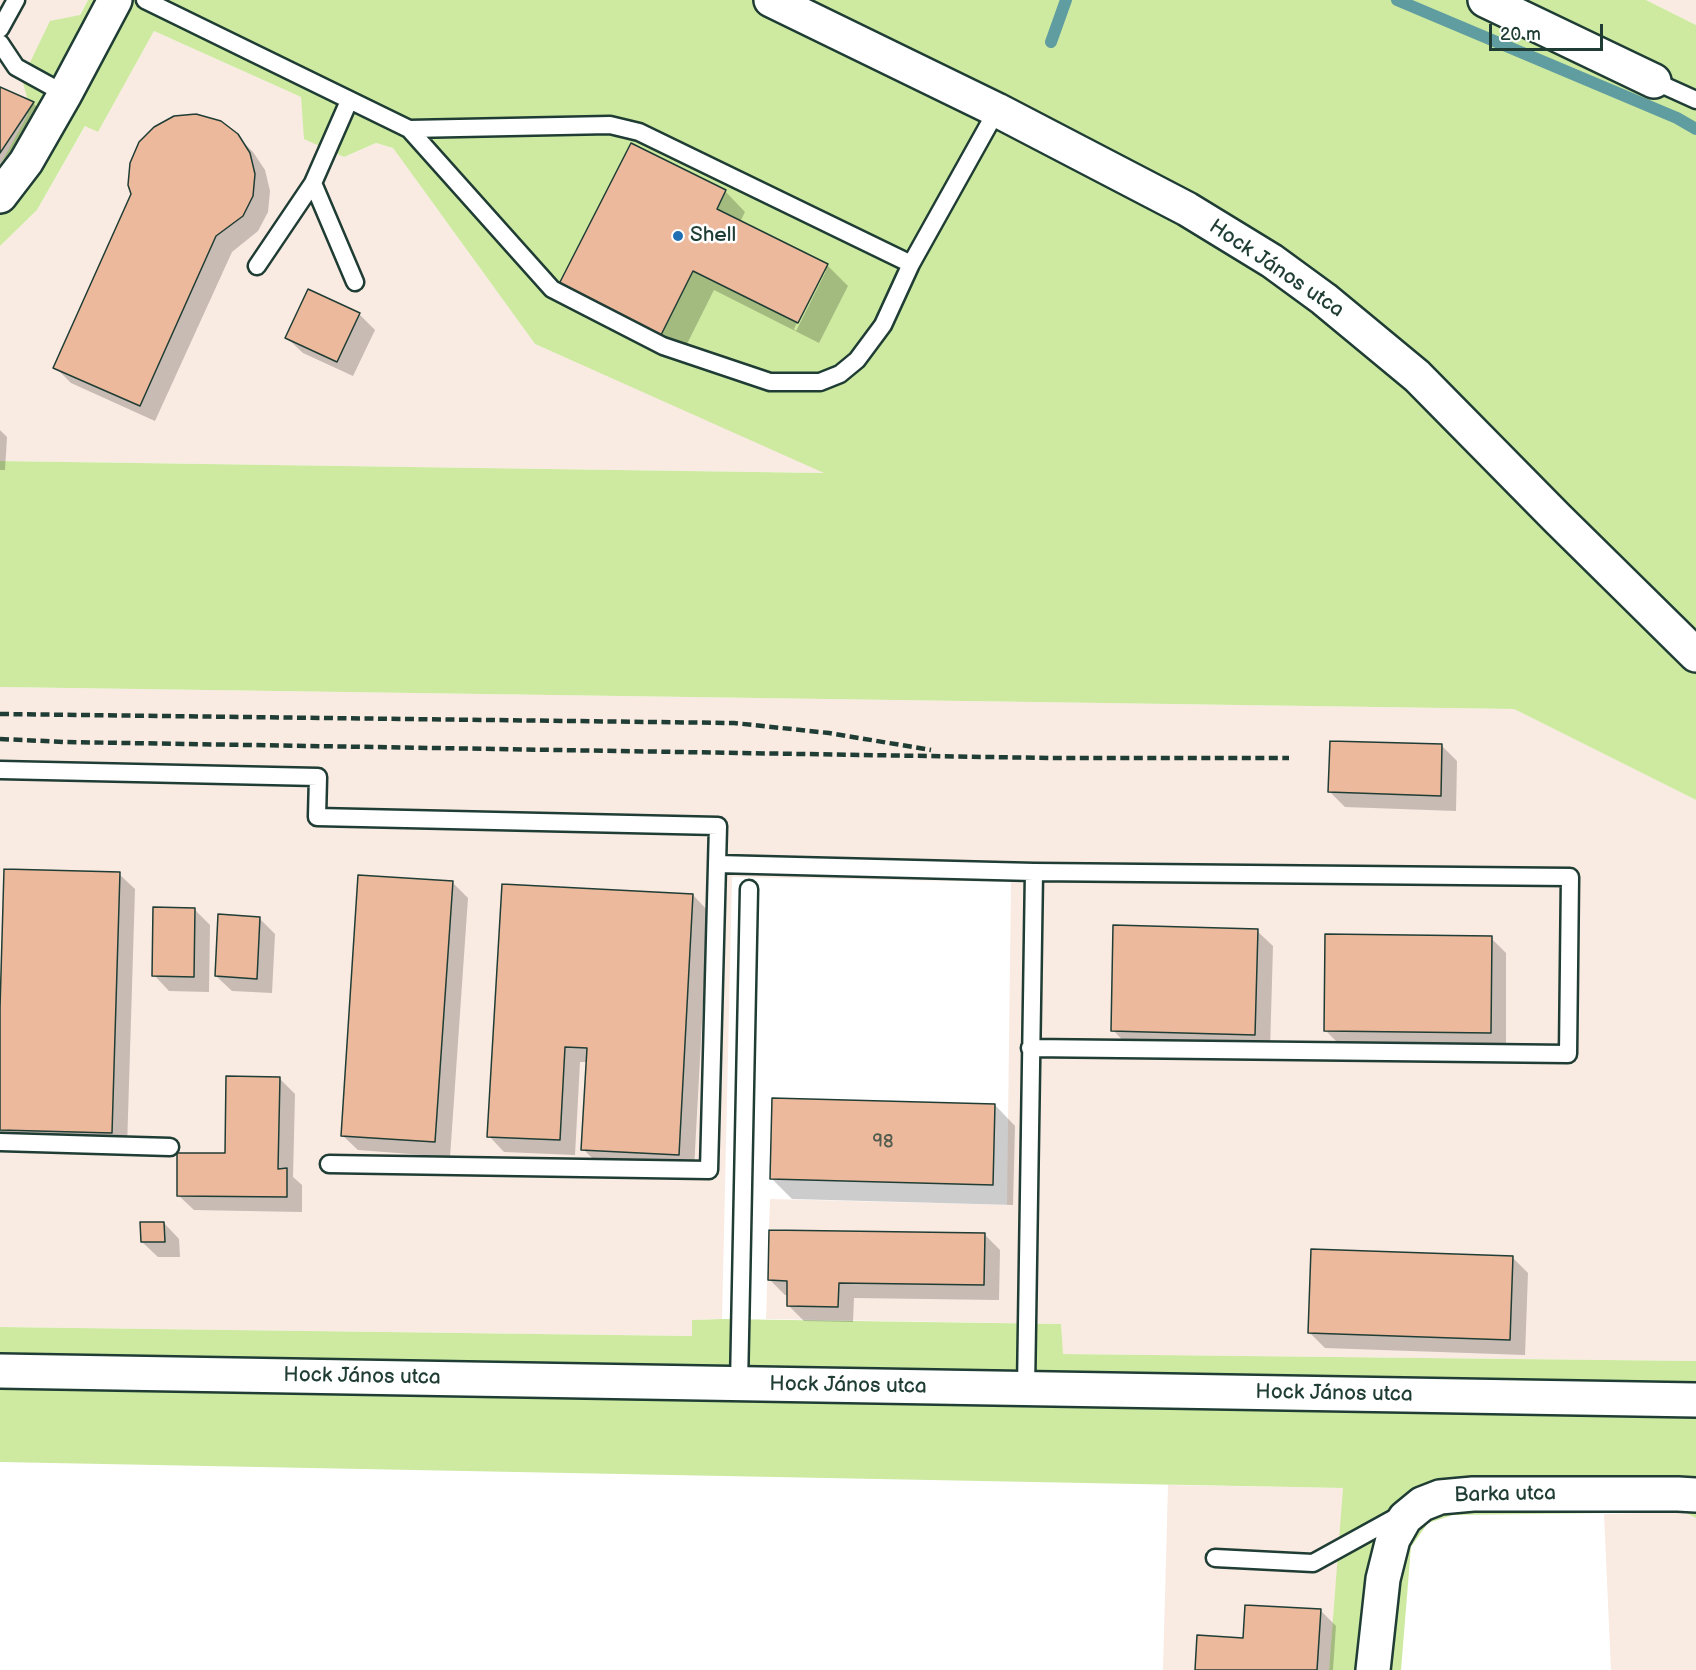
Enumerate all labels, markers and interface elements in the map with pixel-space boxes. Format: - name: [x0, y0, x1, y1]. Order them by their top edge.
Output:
- scale bar: [1492, 12, 1606, 50]
- text: 20 m: [1500, 24, 1541, 45]
- street label: Hock János utca: [1204, 215, 1348, 323]
- place label: Shell: [690, 223, 736, 249]
- marker: Shell: [671, 229, 685, 243]
- house number: 98: [873, 1131, 893, 1153]
- street label: Hock János utca: [283, 1363, 441, 1391]
- street label: Hock János utca: [769, 1372, 927, 1400]
- street label: Hock János utca: [1255, 1380, 1413, 1408]
- street label: Barka utca: [1454, 1482, 1556, 1508]

